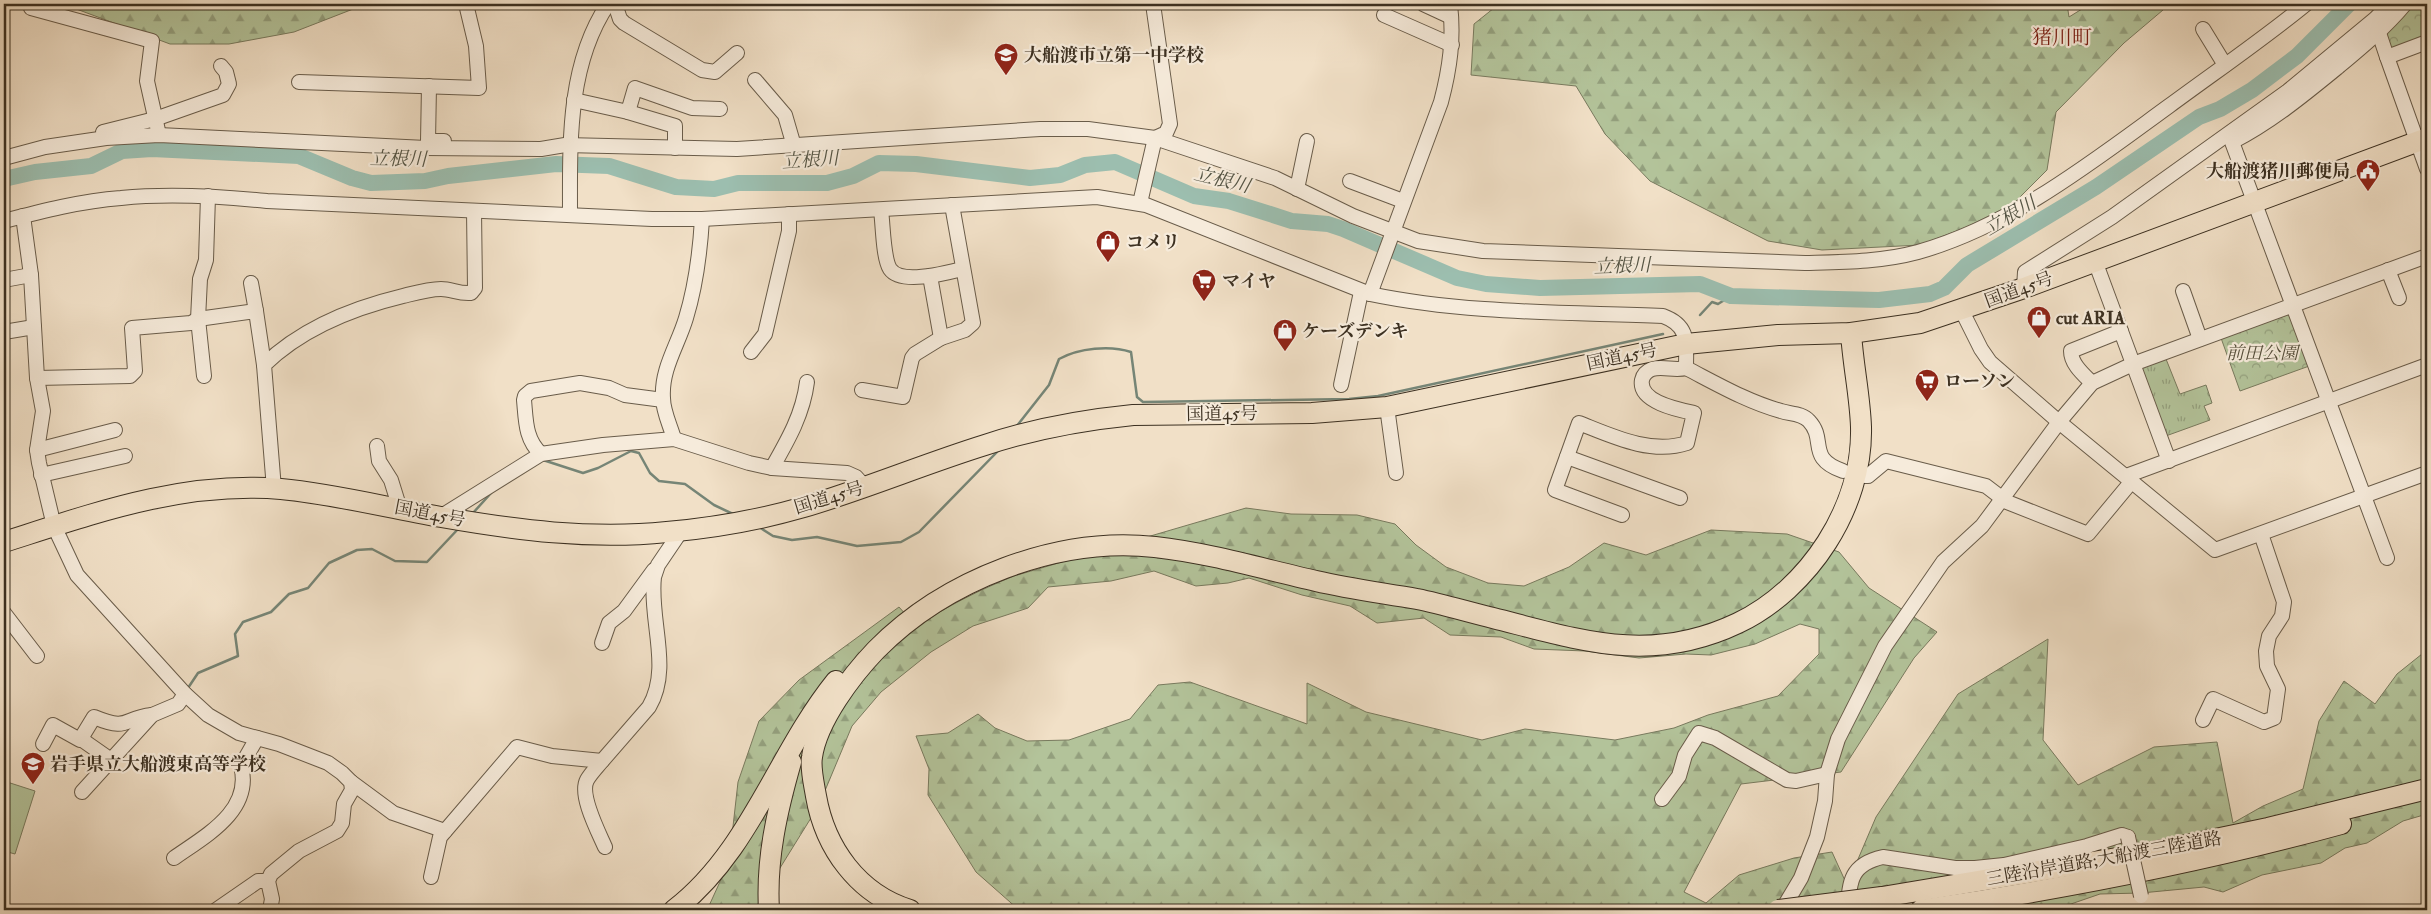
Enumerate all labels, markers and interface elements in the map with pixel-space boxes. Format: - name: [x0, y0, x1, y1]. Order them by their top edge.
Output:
- district label: 猪川町: [2032, 25, 2092, 50]
- school or university icon: 大船渡市立第一中学校: [993, 42, 1019, 76]
- place label: 大船渡市立第一中学校: [1024, 44, 1204, 67]
- water label: 立根川: [781, 146, 841, 174]
- water label: 立根川: [369, 147, 429, 172]
- public building icon: 大船渡猪川郵便局: [2355, 158, 2381, 192]
- place label: 大船渡猪川郵便局: [2206, 160, 2350, 183]
- water label: 立根川: [1191, 161, 1254, 199]
- water label: 立根川: [1979, 190, 2042, 241]
- shop icon: コメリ: [1095, 229, 1121, 263]
- place label: コメリ: [1126, 231, 1180, 254]
- water label: 立根川: [1593, 253, 1653, 279]
- street label: 国道45号: [1981, 267, 2057, 313]
- supermarket icon: マイヤ: [1191, 268, 1217, 302]
- place label: マイヤ: [1222, 270, 1276, 293]
- shop icon: cut ARIA: [2026, 305, 2052, 339]
- place label: cut ARIA: [2056, 307, 2126, 330]
- shop icon: ケーズデンキ: [1272, 318, 1298, 352]
- place label: ケーズデンキ: [1302, 320, 1408, 343]
- street label: 国道45号: [1585, 338, 1659, 376]
- park label: 前田公園: [2226, 342, 2301, 365]
- supermarket icon: ローソン: [1914, 368, 1940, 402]
- place label: ローソン: [1944, 370, 2015, 393]
- street label: 国道45号: [1186, 402, 1258, 426]
- street label: 国道45号: [791, 477, 867, 519]
- street label: 国道45号: [393, 496, 467, 532]
- school or university icon: 岩手県立大船渡東高等学校: [20, 751, 46, 785]
- place label: 岩手県立大船渡東高等学校: [50, 753, 266, 776]
- street label: 三陸沿岸道路;大船渡三陸道路: [1985, 827, 2223, 891]

